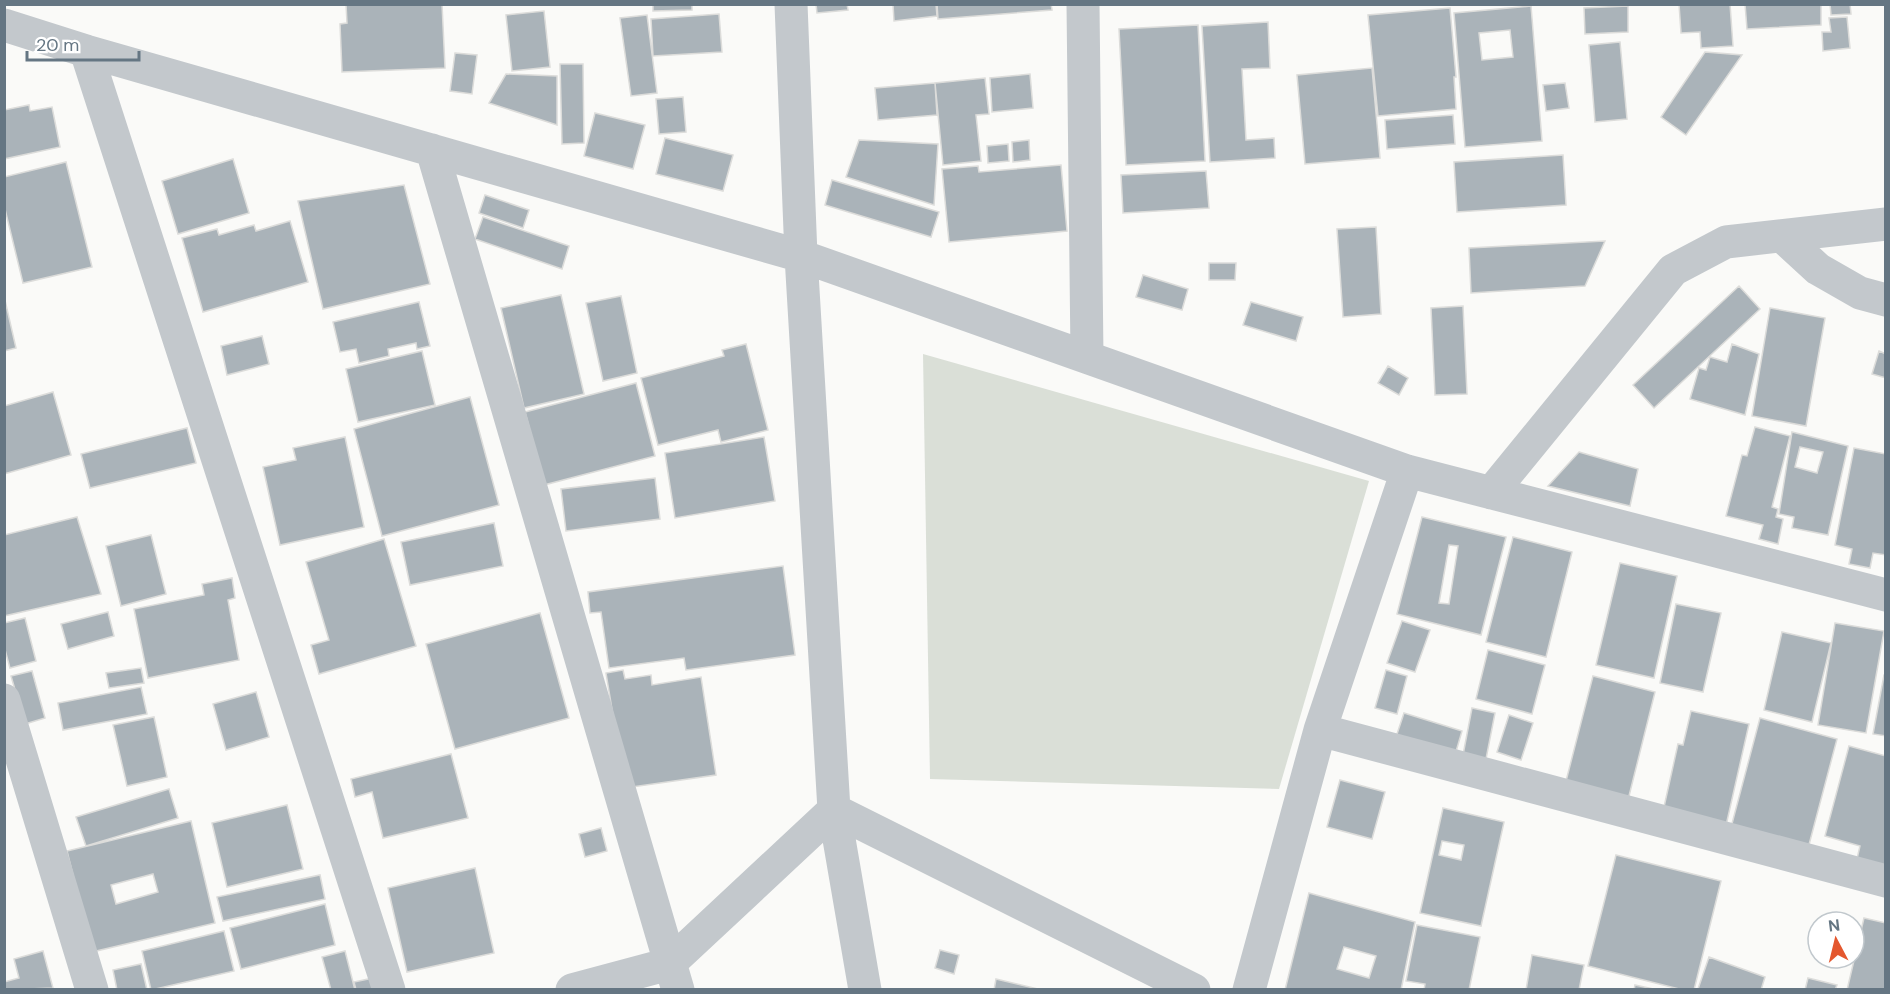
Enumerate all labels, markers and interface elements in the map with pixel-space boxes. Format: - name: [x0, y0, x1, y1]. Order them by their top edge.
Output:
- scale bar: [27, 24, 140, 62]
- text: 20 m: [36, 33, 79, 57]
- north arrow: [1806, 910, 1866, 970]
- text: N: [1827, 914, 1841, 937]

